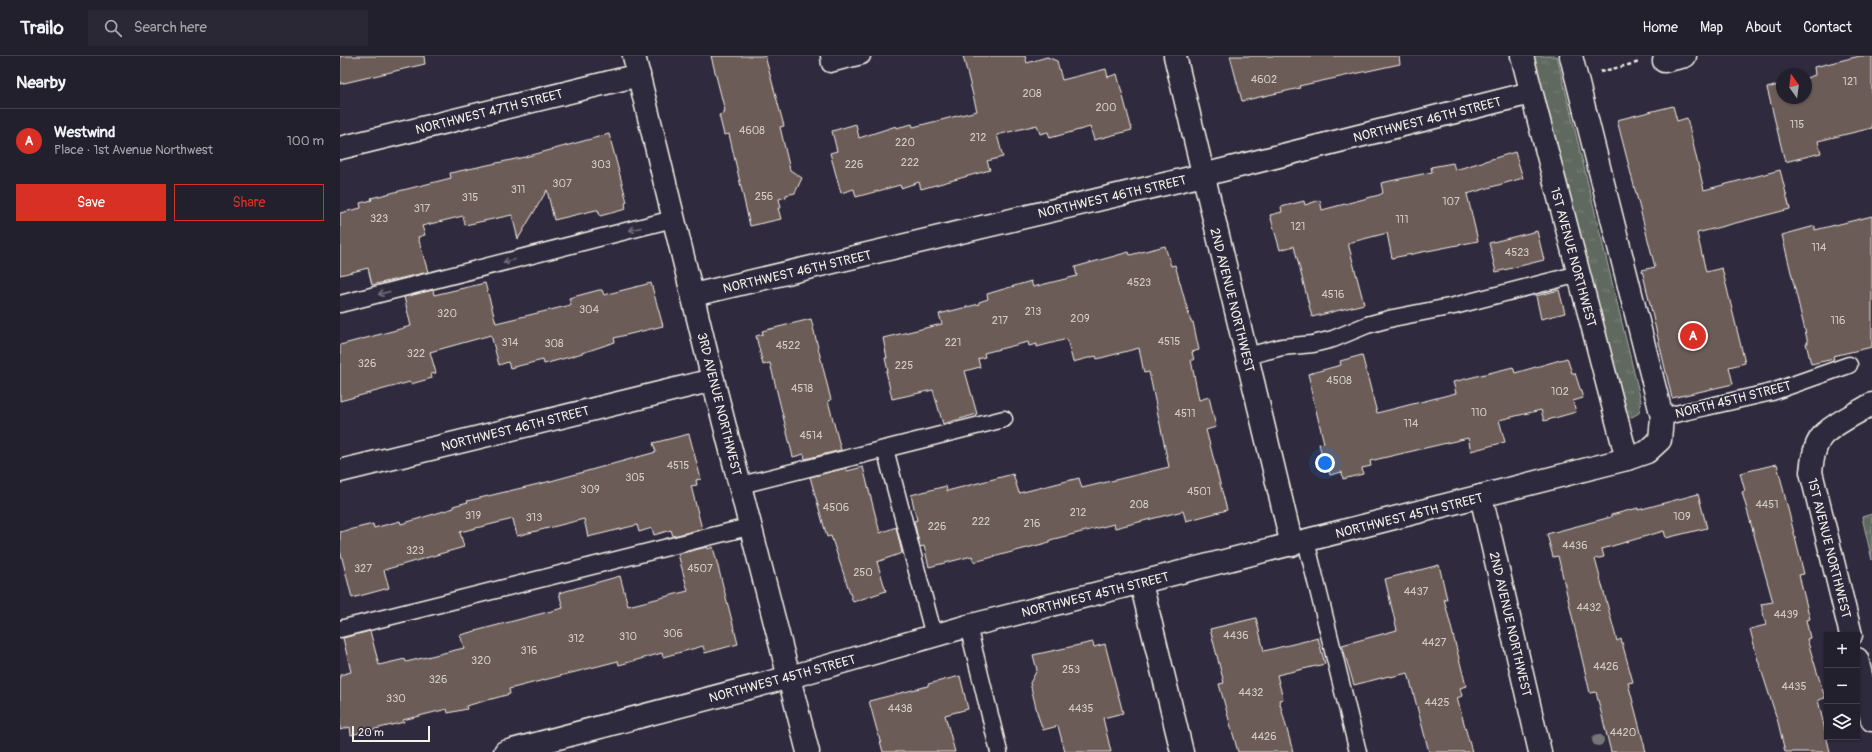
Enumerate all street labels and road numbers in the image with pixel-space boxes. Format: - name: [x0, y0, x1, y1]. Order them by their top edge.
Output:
- street label: NORTHWEST 47TH STREET: [414, 86, 565, 138]
- street label: NORTHWEST 46TH STREET: [1352, 94, 1503, 146]
- street label: NORTHWEST 46TH STREET: [1036, 172, 1188, 222]
- street label: 1ST AVENUE NORTHWEST: [1547, 186, 1599, 329]
- street label: 2ND AVENUE NORTHWEST: [1206, 226, 1258, 374]
- street label: NORTHWEST 46TH STREET: [721, 247, 873, 297]
- street label: 3RD AVENUE NORTHWEST: [693, 331, 745, 477]
- street label: NORTH 45TH STREET: [1674, 378, 1793, 422]
- street label: NORTHWEST 46TH STREET: [440, 403, 591, 455]
- street label: 1ST AVENUE NORTHWEST: [1804, 476, 1854, 620]
- street label: NORTHWEST 45TH STREET: [1334, 490, 1485, 542]
- street label: 2ND AVENUE NORTHWEST: [1486, 550, 1534, 698]
- street label: NORTHWEST 45TH STREET: [1020, 569, 1171, 621]
- street label: NORTHWEST 45TH STREET: [707, 652, 857, 706]

